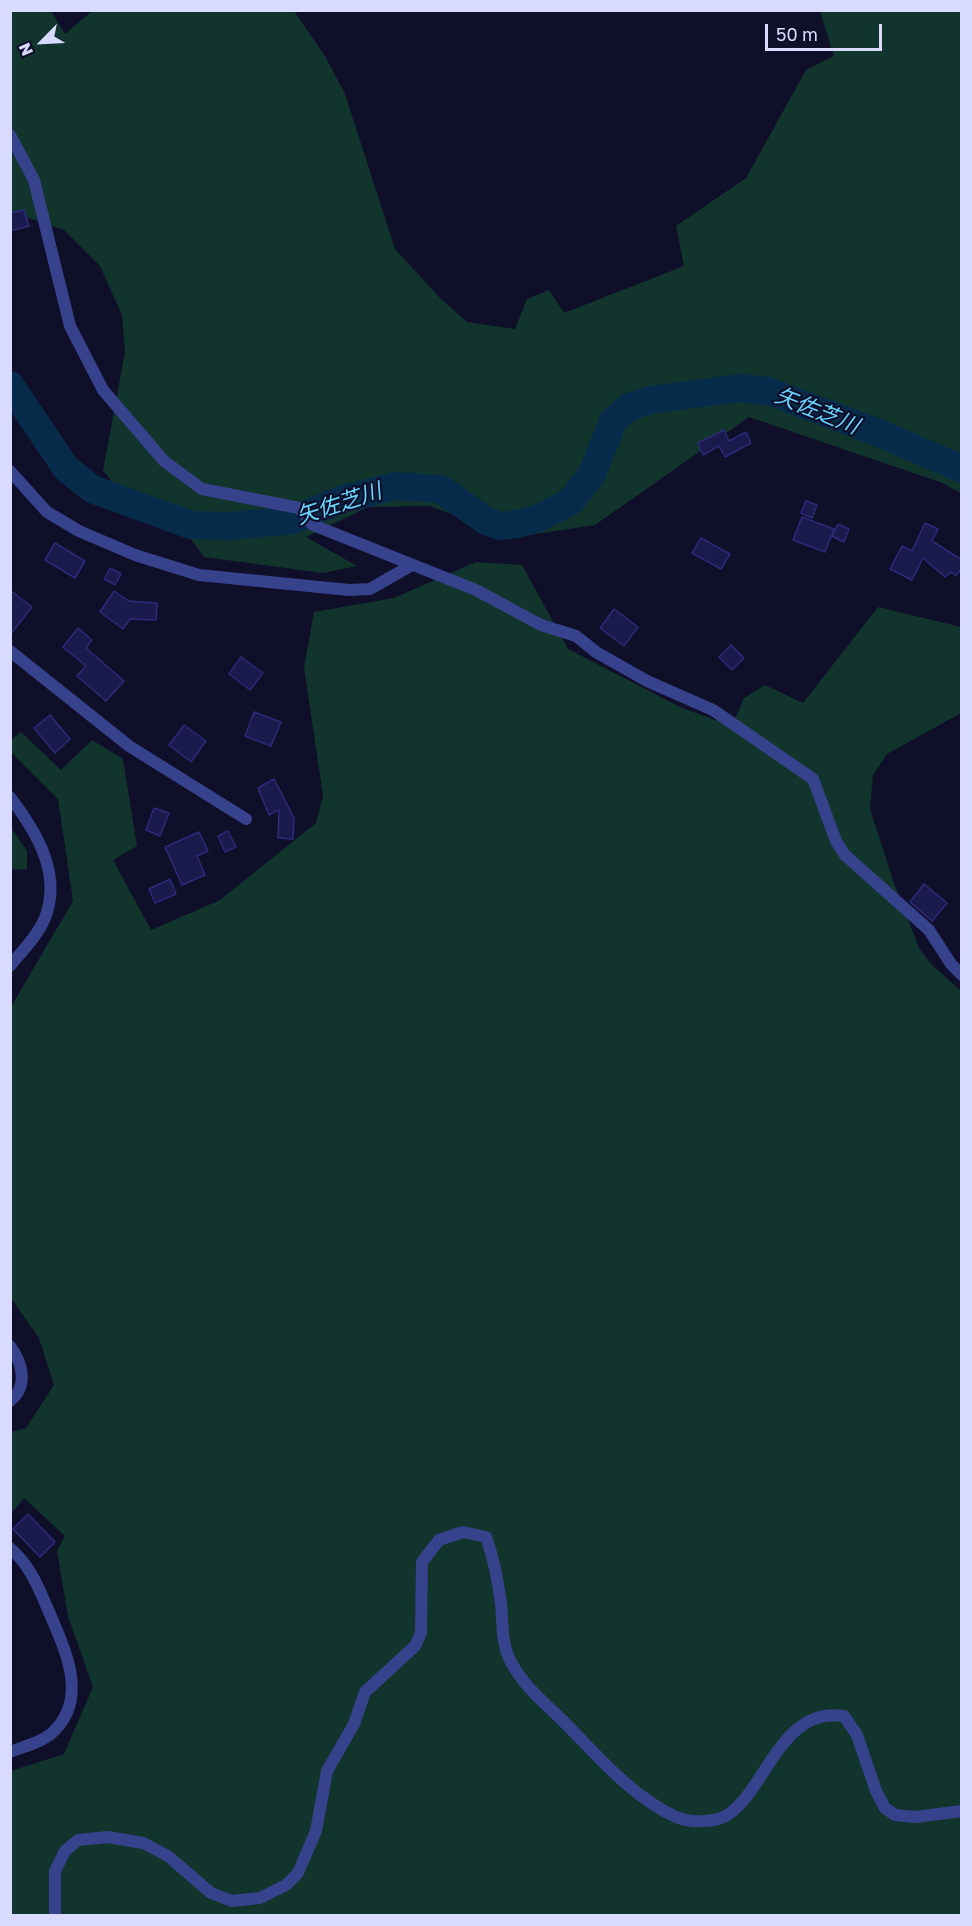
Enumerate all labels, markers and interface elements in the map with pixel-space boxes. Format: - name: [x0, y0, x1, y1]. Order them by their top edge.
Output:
- north arrow: [12, 12, 72, 72]
- scale bar: [768, 12, 885, 50]
- text: 50 m: [776, 23, 818, 45]
- text: N: [14, 40, 37, 59]
- water label: 矢佐芝川: [771, 382, 863, 440]
- water label: 矢佐芝川: [293, 478, 385, 530]

